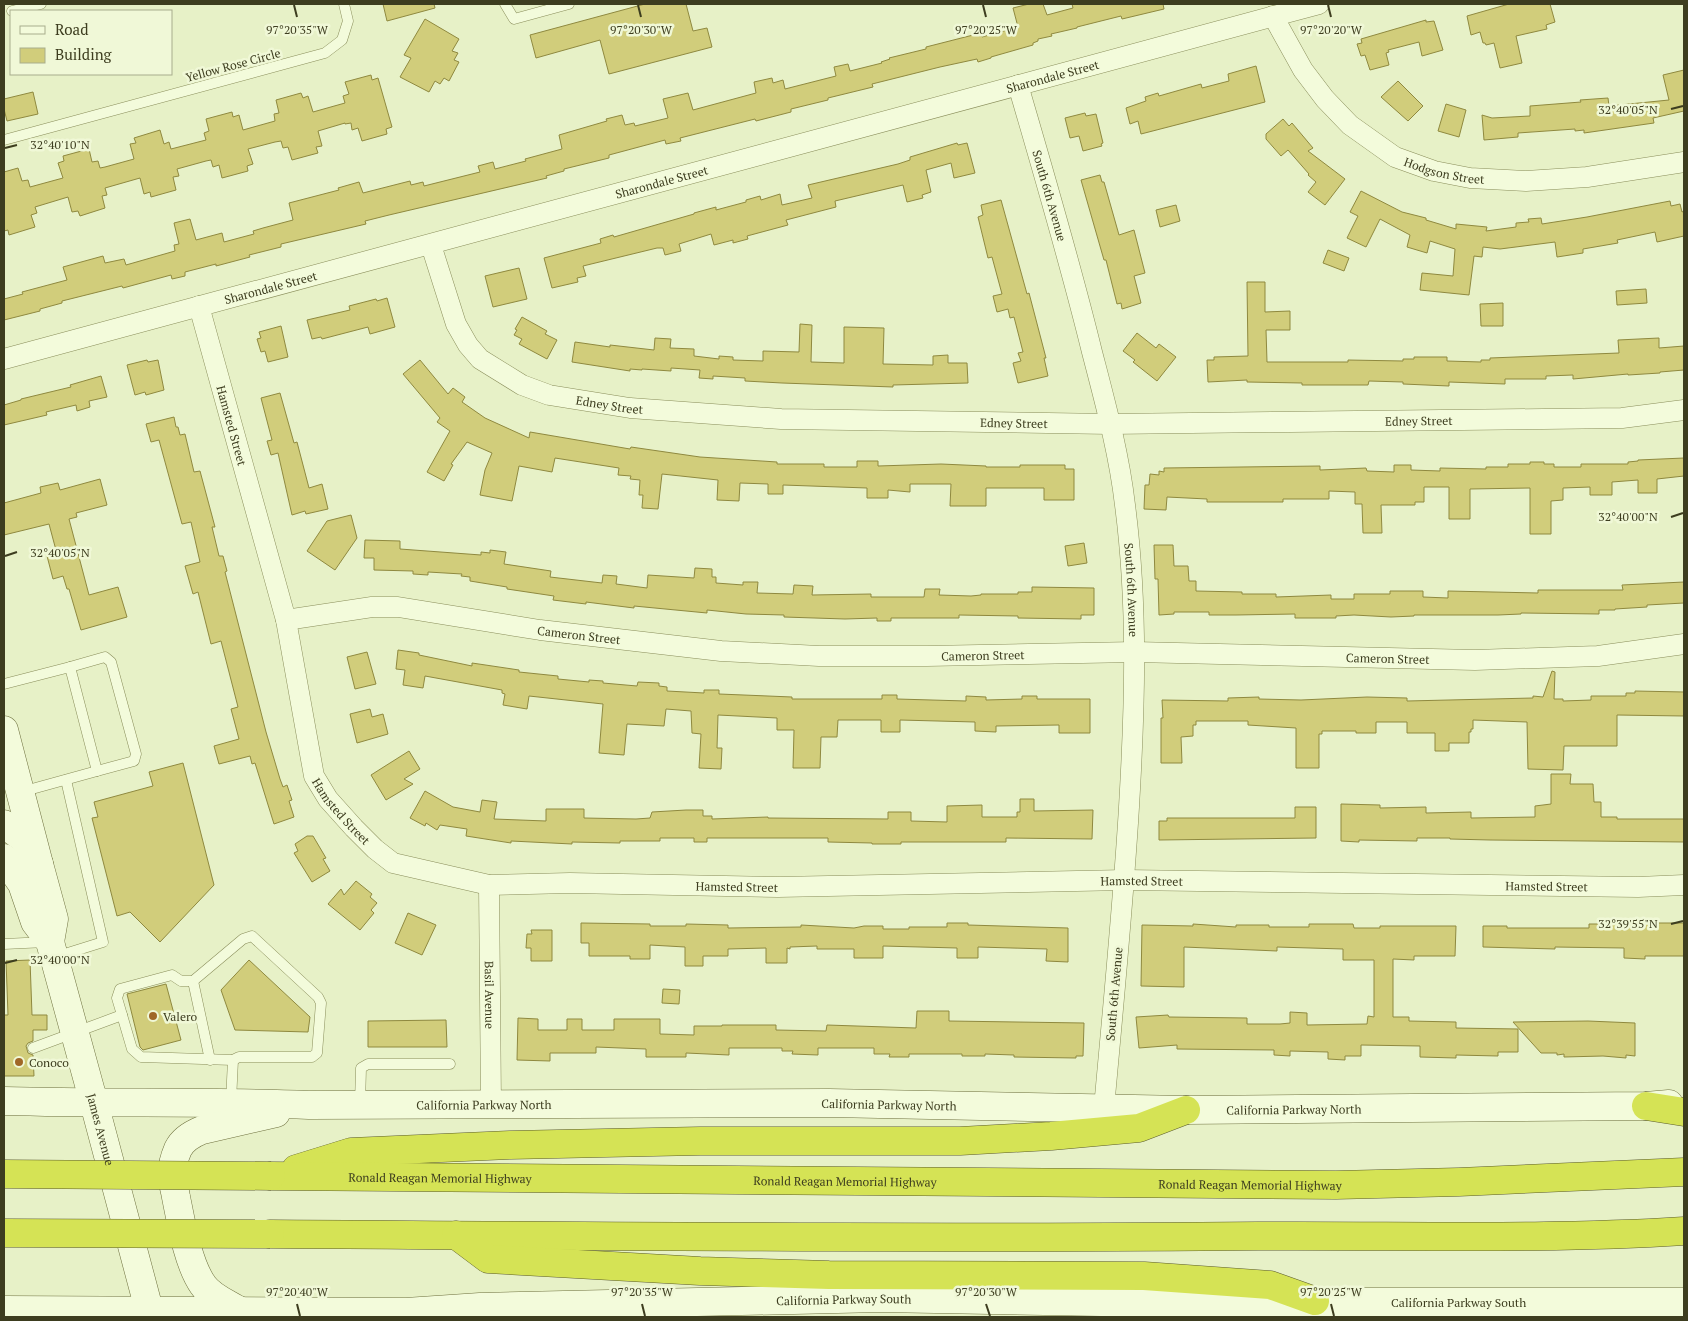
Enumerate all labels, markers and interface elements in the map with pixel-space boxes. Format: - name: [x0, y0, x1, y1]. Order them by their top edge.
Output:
- legend: [10, 10, 172, 75]
- text: Road: [55, 19, 88, 39]
- text: 97°20'35"W: [266, 22, 329, 37]
- text: 97°20'30"W: [610, 22, 673, 37]
- text: 97°20'25"W: [955, 22, 1018, 37]
- text: 97°20'20"W: [1300, 22, 1363, 37]
- text: Building: [55, 44, 113, 64]
- street label: Yellow Rose Circle: [184, 45, 282, 85]
- street label: Sharondale Street: [1005, 56, 1101, 96]
- text: 32°40'05"N: [1598, 102, 1658, 117]
- text: 32°40'10"N: [30, 137, 90, 152]
- street label: South 6th Avenue: [1030, 148, 1070, 243]
- street label: Hodgson Street: [1402, 153, 1486, 186]
- street label: Sharondale Street: [613, 162, 710, 201]
- street label: Sharondale Street: [222, 267, 319, 307]
- street label: Hamsted Street: [214, 384, 250, 468]
- street label: Edney Street: [575, 392, 644, 416]
- street label: Edney Street: [1385, 412, 1453, 428]
- street label: Edney Street: [980, 415, 1048, 431]
- text: 32°40'00"N: [1598, 509, 1658, 524]
- street label: South 6th Avenue: [1122, 542, 1141, 637]
- text: 32°40'05"N: [30, 545, 90, 560]
- street label: Cameron Street: [537, 622, 622, 647]
- street label: Cameron Street: [941, 647, 1025, 663]
- street label: Cameron Street: [1346, 649, 1430, 666]
- street label: Hamsted Street: [309, 775, 374, 848]
- street label: Hamsted Street: [1100, 872, 1184, 888]
- street label: Hamsted Street: [695, 878, 779, 895]
- street label: Hamsted Street: [1505, 878, 1589, 894]
- text: 32°39'55"N: [1598, 916, 1658, 931]
- street label: South 6th Avenue: [1102, 946, 1126, 1042]
- text: 32°40'00"N: [30, 952, 90, 967]
- street label: Basil Avenue: [482, 961, 498, 1029]
- place label: Valero: [163, 1009, 198, 1024]
- marker: Valero: [147, 1010, 159, 1022]
- place label: Conoco: [29, 1055, 69, 1070]
- marker: Conoco: [13, 1056, 25, 1068]
- street label: James Avenue: [84, 1092, 118, 1167]
- street label: California Parkway North: [821, 1095, 957, 1113]
- street label: California Parkway North: [416, 1097, 552, 1112]
- street label: California Parkway North: [1226, 1101, 1362, 1117]
- street label: Ronald Reagan Memorial Highway: [348, 1169, 533, 1186]
- street label: Ronald Reagan Memorial Highway: [753, 1173, 938, 1189]
- street label: Ronald Reagan Memorial Highway: [1158, 1176, 1343, 1193]
- text: 97°20'40"W: [266, 1284, 329, 1299]
- text: 97°20'35"W: [611, 1284, 674, 1299]
- text: 97°20'30"W: [955, 1284, 1018, 1299]
- text: 97°20'25"W: [1300, 1284, 1363, 1299]
- street label: California Parkway South: [776, 1290, 911, 1308]
- street label: California Parkway South: [1391, 1295, 1526, 1310]

